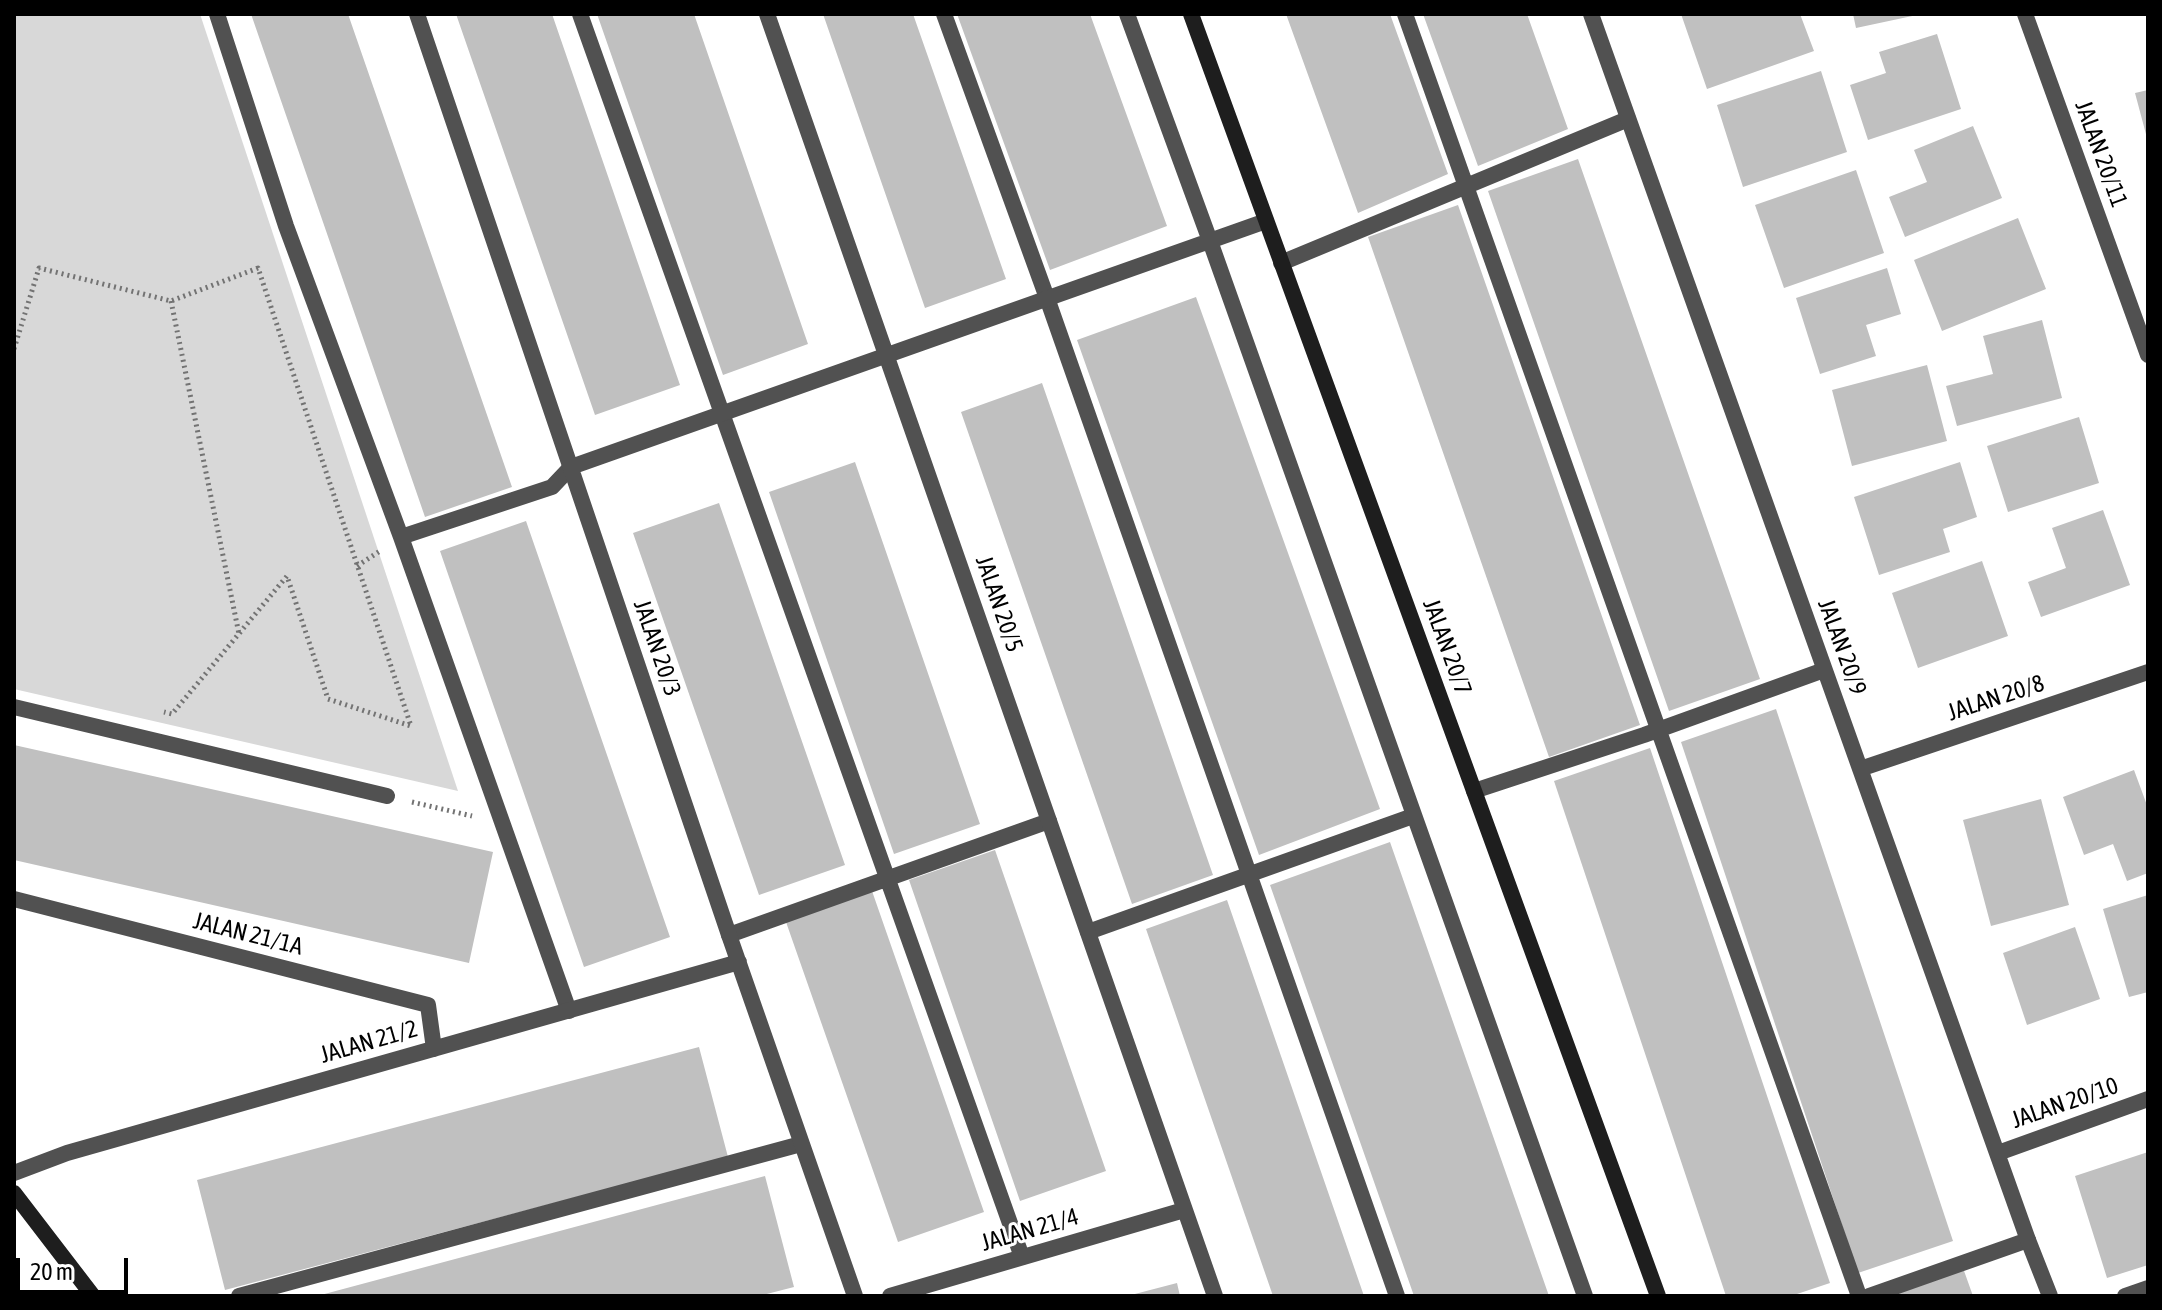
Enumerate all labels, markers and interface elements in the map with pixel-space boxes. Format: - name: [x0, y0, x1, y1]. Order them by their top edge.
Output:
- street label: JALAN 20/11: [2068, 97, 2134, 211]
- street label: JALAN 20/5: [969, 552, 1029, 656]
- street label: JALAN 20/7: [1416, 595, 1478, 699]
- street label: JALAN 20/9: [1811, 595, 1873, 699]
- street label: JALAN 20/3: [627, 596, 687, 700]
- street label: JALAN 20/8: [1944, 669, 2048, 727]
- street label: JALAN 21/1A: [190, 907, 306, 961]
- street label: JALAN 21/2: [317, 1014, 421, 1070]
- street label: JALAN 20/10: [2008, 1071, 2122, 1135]
- street label: JALAN 21/4: [978, 1202, 1082, 1258]
- scale bar: [20, 1242, 132, 1292]
- text: 20 m: [30, 1258, 73, 1285]

